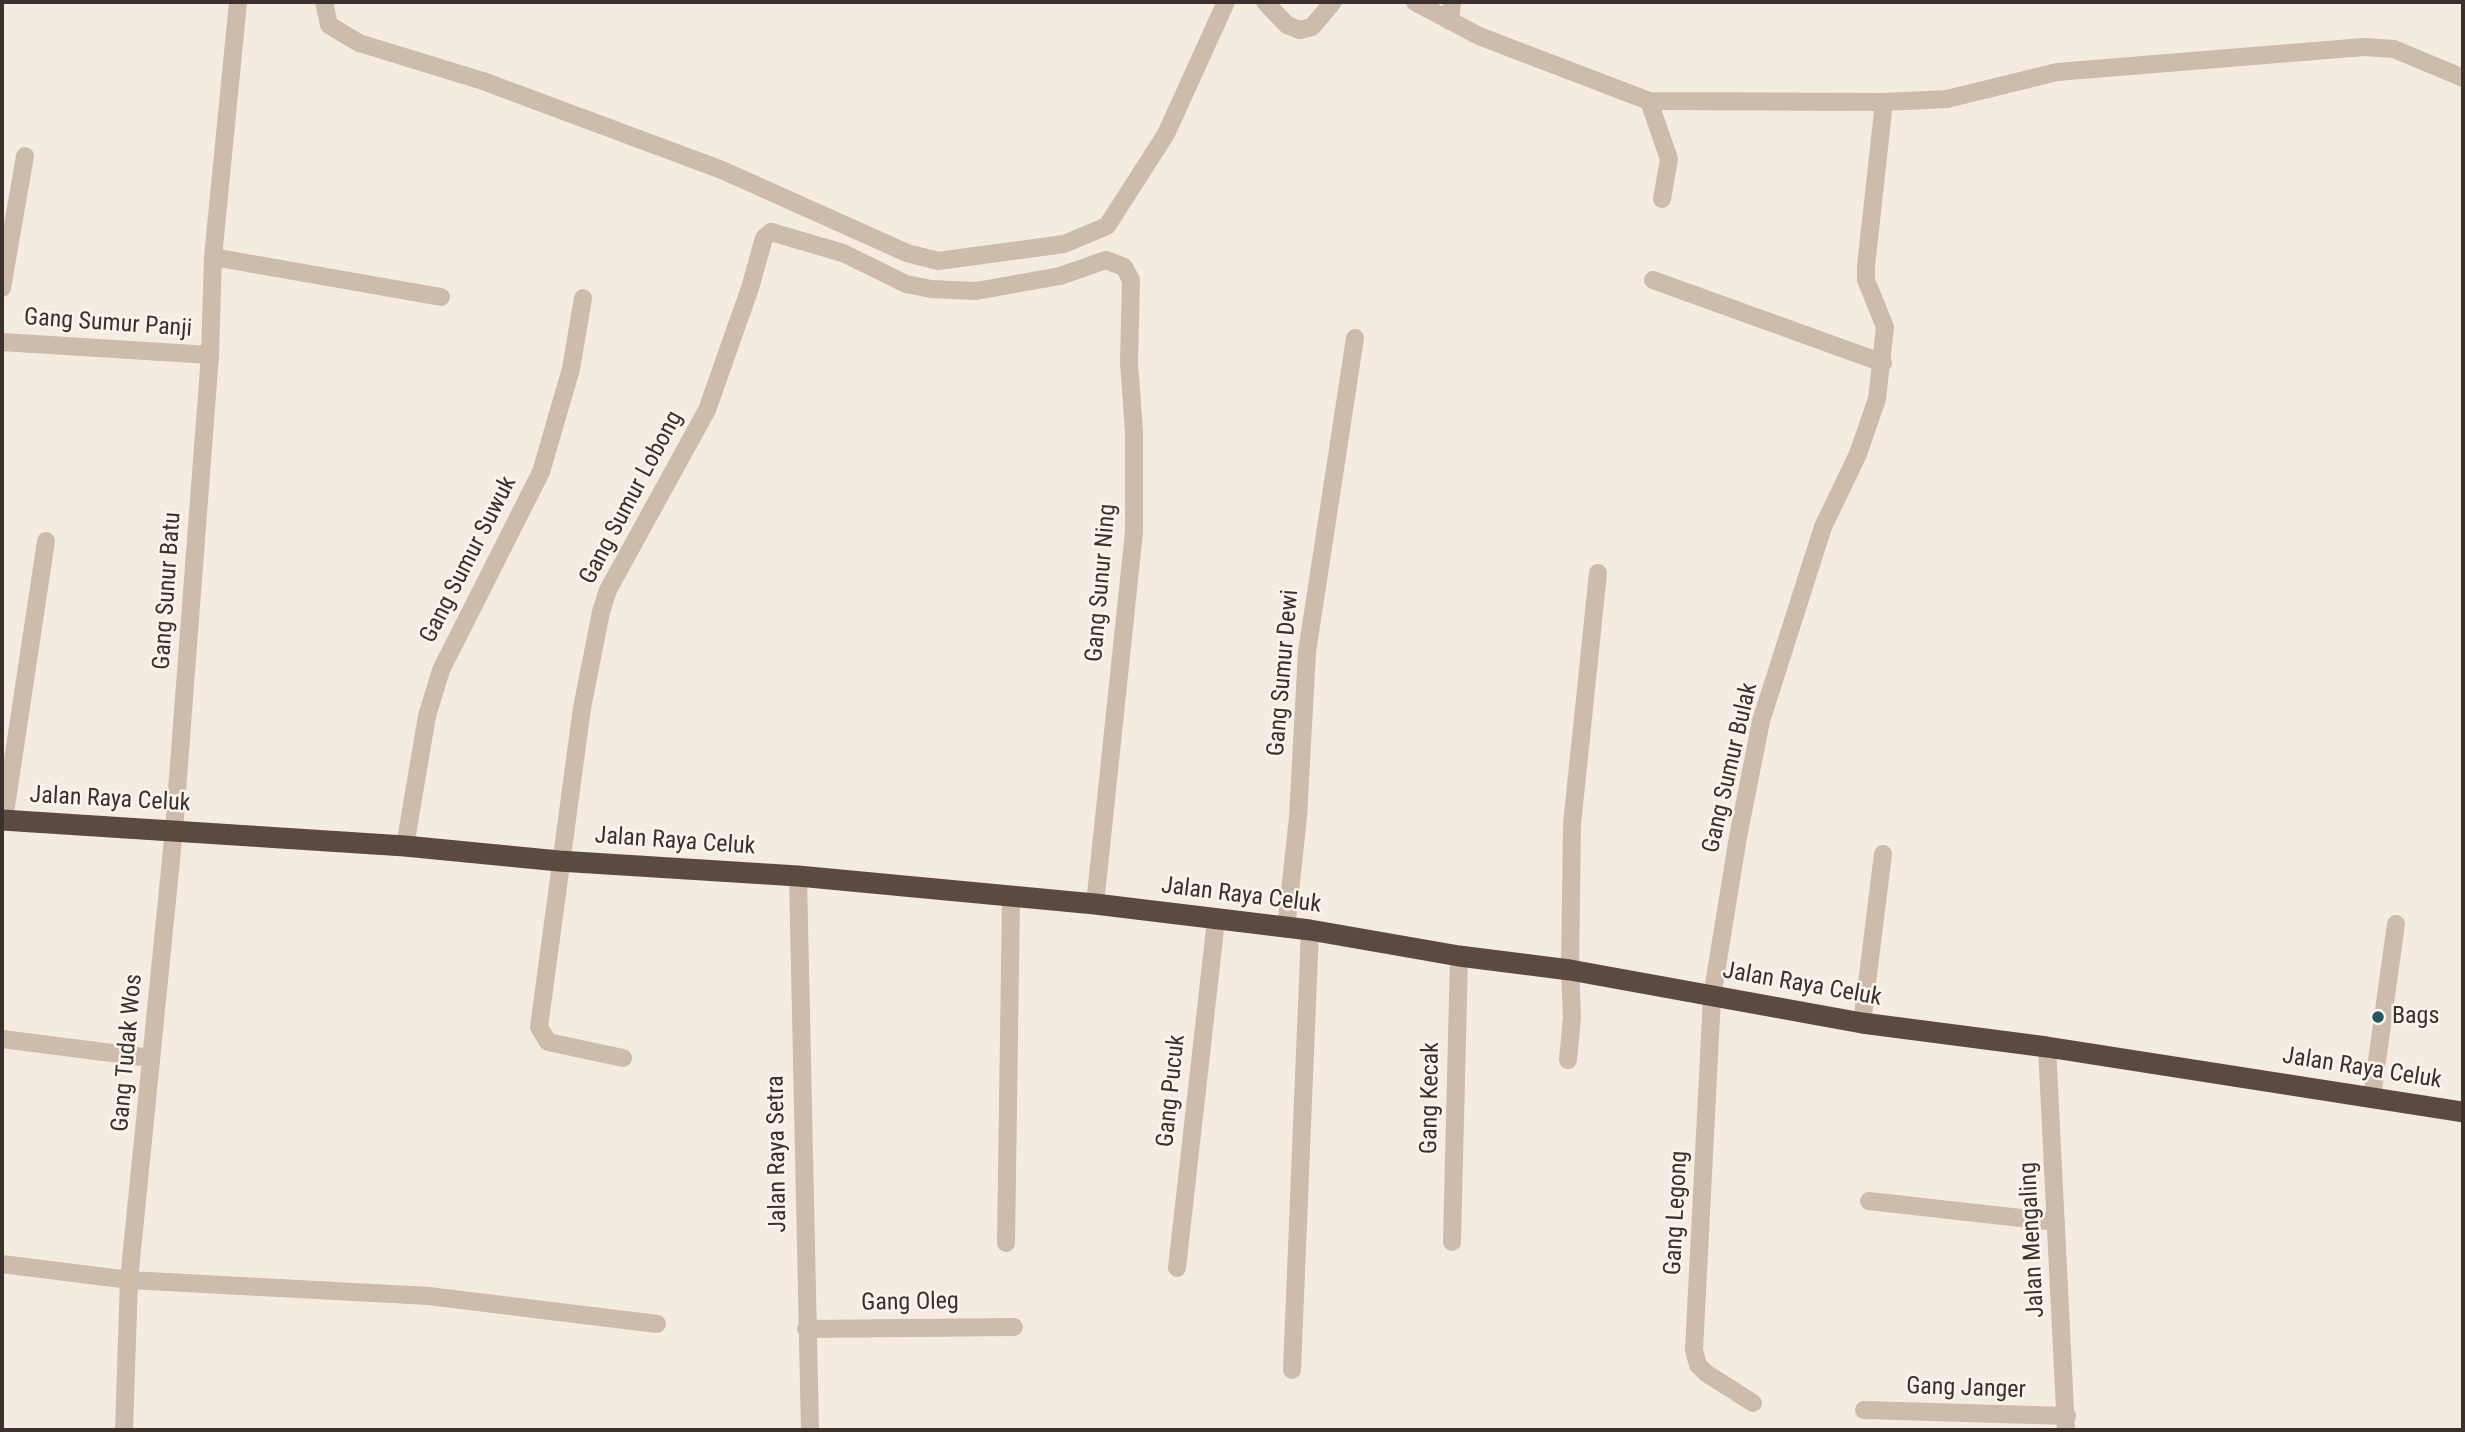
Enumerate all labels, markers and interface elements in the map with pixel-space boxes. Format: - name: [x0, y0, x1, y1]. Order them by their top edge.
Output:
- street label: Gang Sumur Panji: [23, 304, 193, 344]
- street label: Gang Sumur Lobong: [574, 406, 690, 590]
- street label: Gang Sumur Suwuk: [415, 472, 523, 648]
- street label: Gang Sunur Ning: [1081, 503, 1123, 663]
- street label: Gang Sunur Batu: [148, 511, 188, 671]
- street label: Gang Sumur Dewi: [1262, 588, 1306, 758]
- street label: Gang Sumur Bulak: [1697, 680, 1765, 856]
- street label: Jalan Raya Celuk: [29, 781, 191, 819]
- street label: Jalan Raya Celuk: [594, 822, 756, 862]
- street label: Jalan Raya Celuk: [1159, 872, 1323, 920]
- street label: Jalan Raya Celuk: [1720, 957, 1884, 1013]
- street label: Gang Tudak Wos: [107, 973, 149, 1133]
- place label: Bags: [2392, 1003, 2439, 1031]
- marker: Bags: [2370, 1009, 2386, 1025]
- street label: Gang Pucuk: [1152, 1033, 1192, 1149]
- street label: Gang Kecak: [1416, 1042, 1446, 1154]
- street label: Jalan Raya Celuk: [2280, 1042, 2444, 1096]
- street label: Jalan Raya Setra: [762, 1075, 794, 1233]
- street label: Gang Legong: [1659, 1150, 1695, 1276]
- street label: Jalan Mengaling: [2015, 1161, 2051, 1319]
- street label: Gang Oleg: [861, 1288, 959, 1318]
- street label: Gang Janger: [1906, 1373, 2026, 1405]

